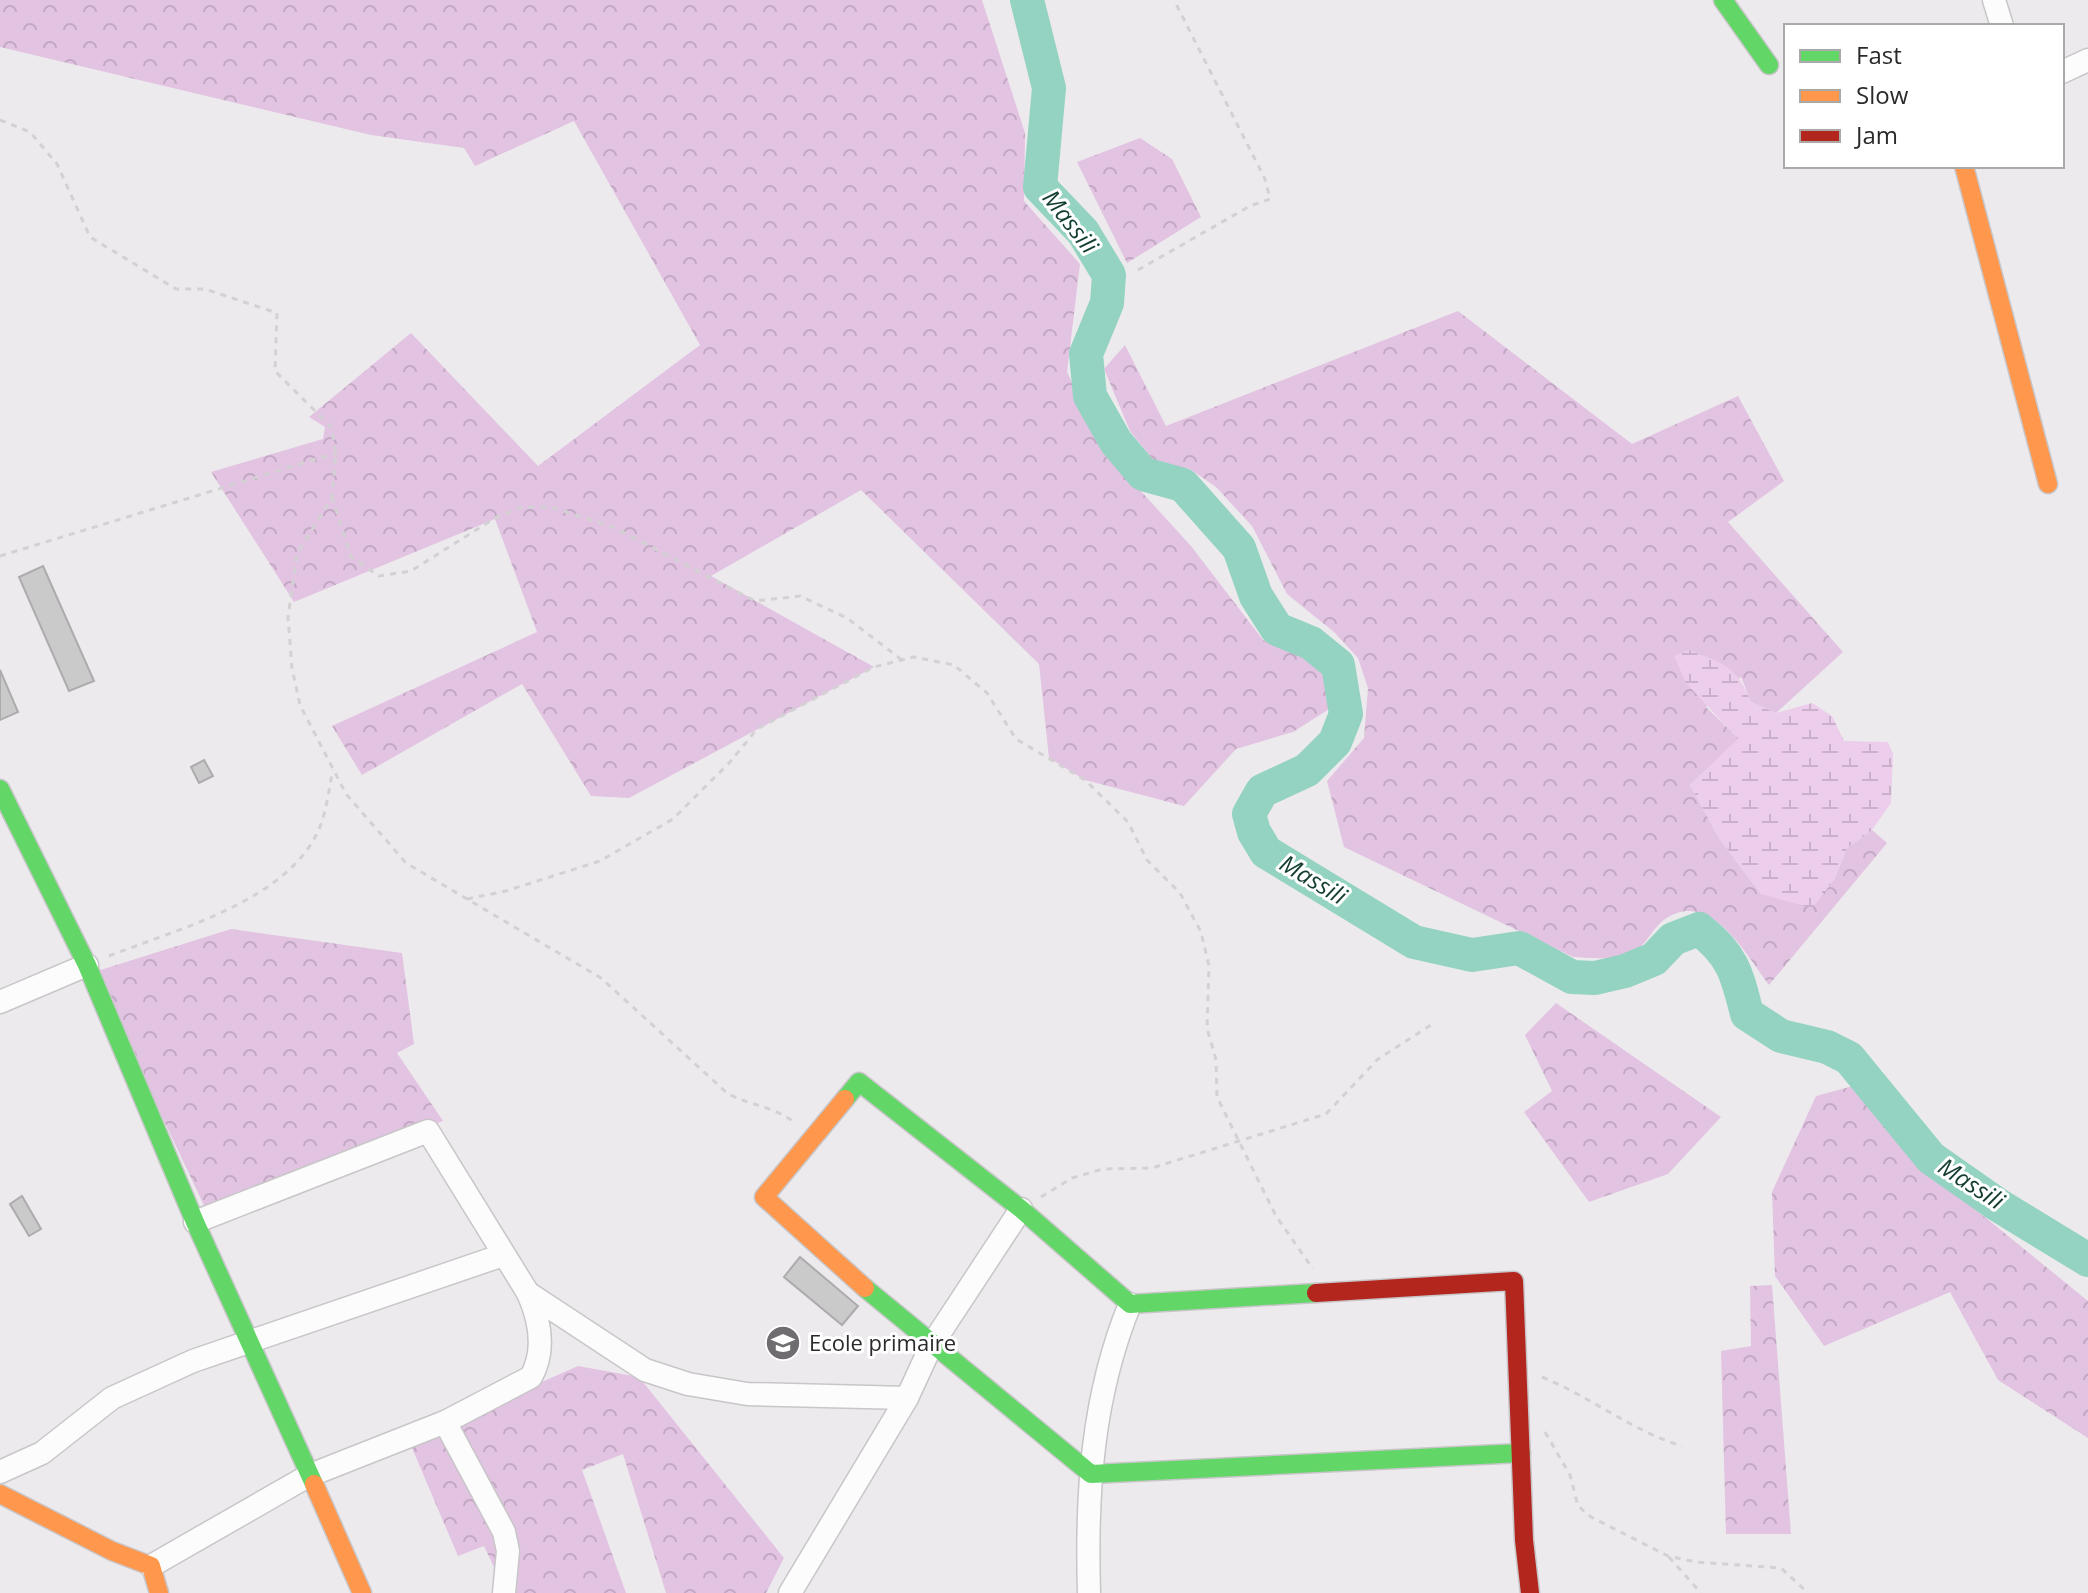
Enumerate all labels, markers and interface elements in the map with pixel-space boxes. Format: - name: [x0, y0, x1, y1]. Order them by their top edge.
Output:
- legend: [1784, 24, 2064, 168]
- text: Fast: [1856, 38, 1902, 71]
- text: Slow: [1856, 78, 1909, 111]
- text: Jam: [1854, 118, 1898, 151]
- water label: Massili: [1036, 182, 1107, 261]
- water label: Massili: [1274, 846, 1354, 912]
- water label: Massili: [1932, 1149, 2012, 1217]
- school or university icon: Ecole primaire: [764, 1324, 802, 1362]
- place label: Ecole primaire: [809, 1327, 956, 1357]

